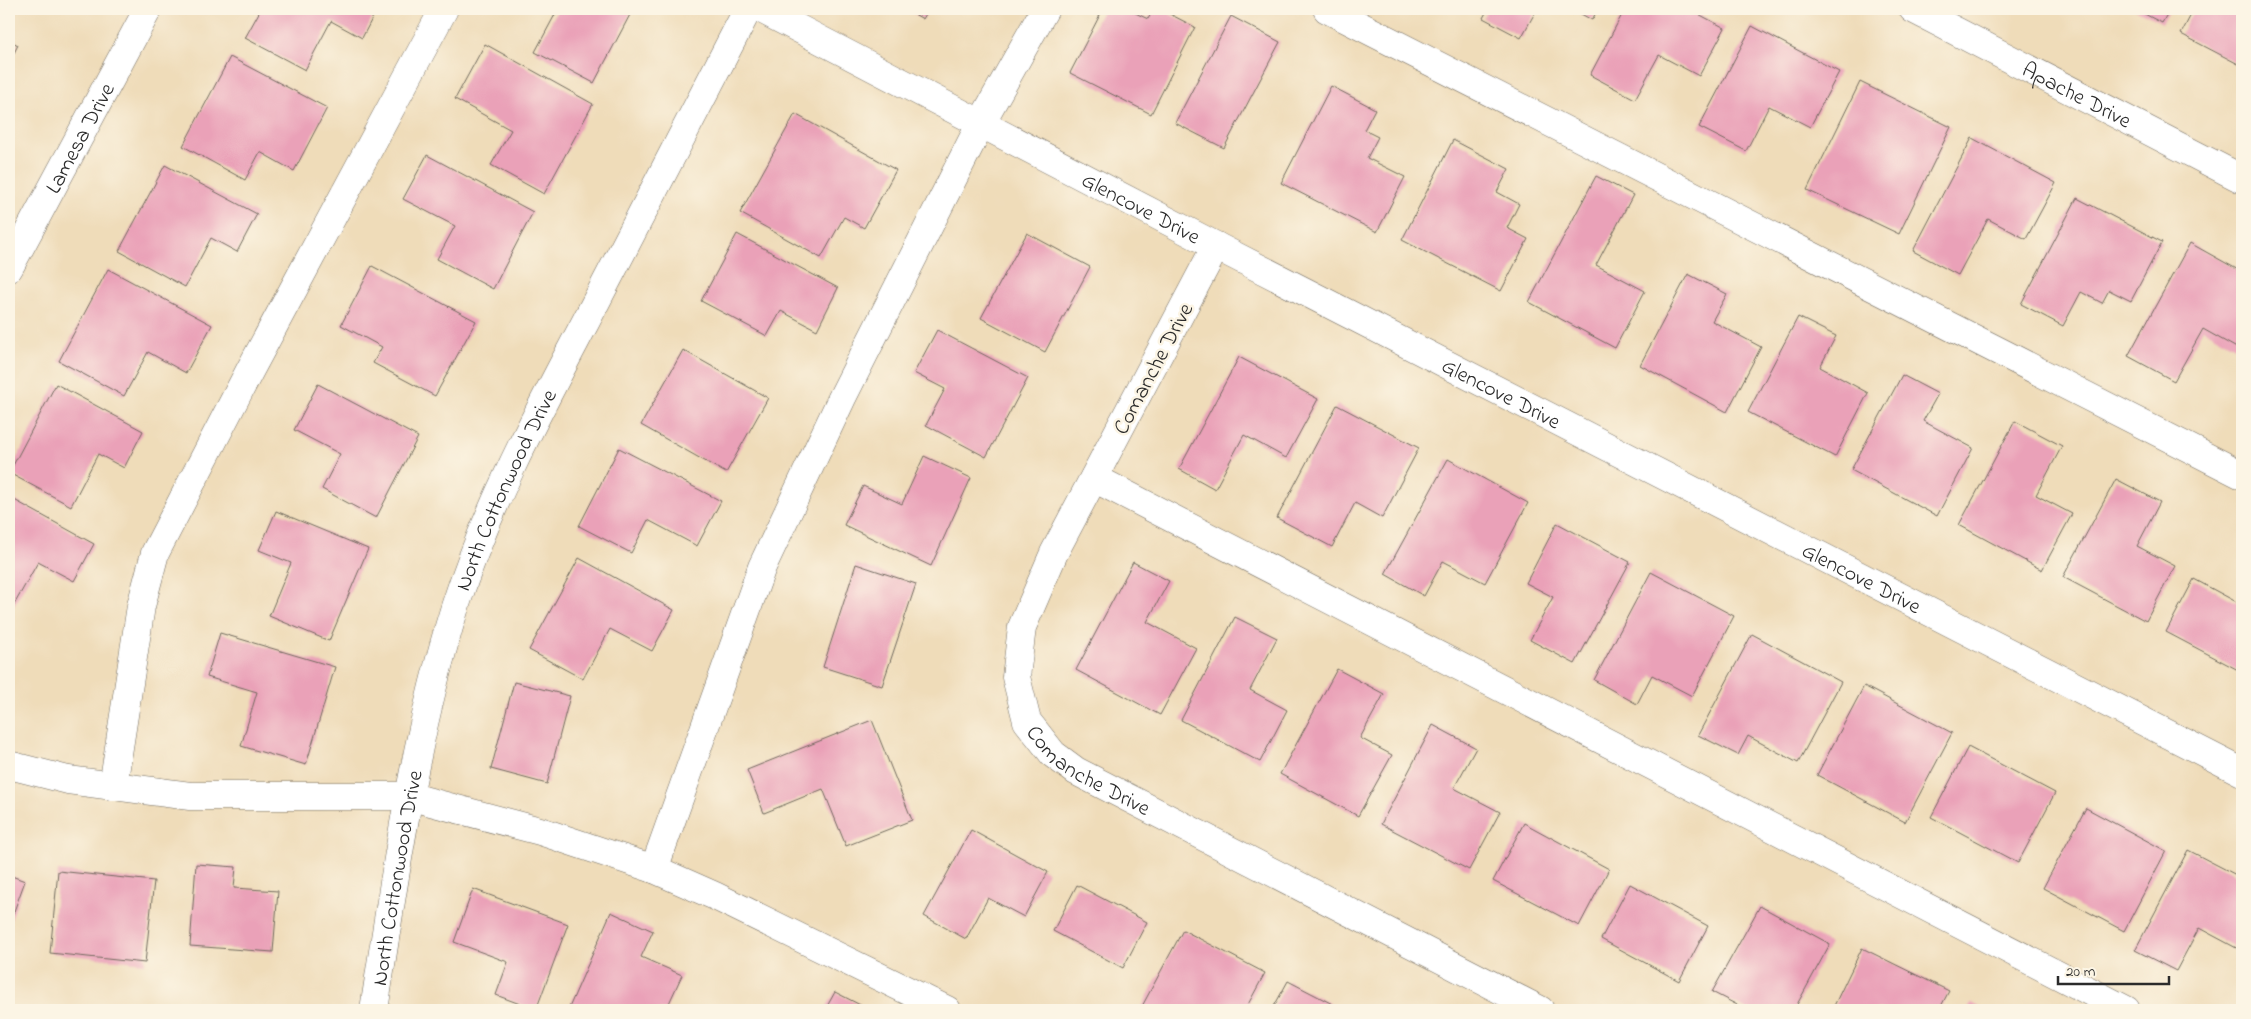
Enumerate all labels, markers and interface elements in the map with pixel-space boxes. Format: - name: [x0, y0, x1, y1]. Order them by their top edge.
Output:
- street label: Apache Drive: [2016, 55, 2136, 138]
- street label: Lamesa Drive: [39, 78, 125, 200]
- street label: Glencove Drive: [1075, 166, 1205, 254]
- street label: Comanche Drive: [1107, 298, 1203, 441]
- street label: Glencove Drive: [1435, 351, 1566, 439]
- street label: North Cottonwood Drive: [449, 384, 567, 596]
- street label: Glencove Drive: [1796, 536, 1926, 624]
- street label: Comanche Drive: [1017, 719, 1155, 826]
- street label: North Cottonwood Drive: [365, 768, 433, 988]
- scale bar: [2058, 954, 2170, 986]
- text: 20 m: [2066, 961, 2096, 983]

